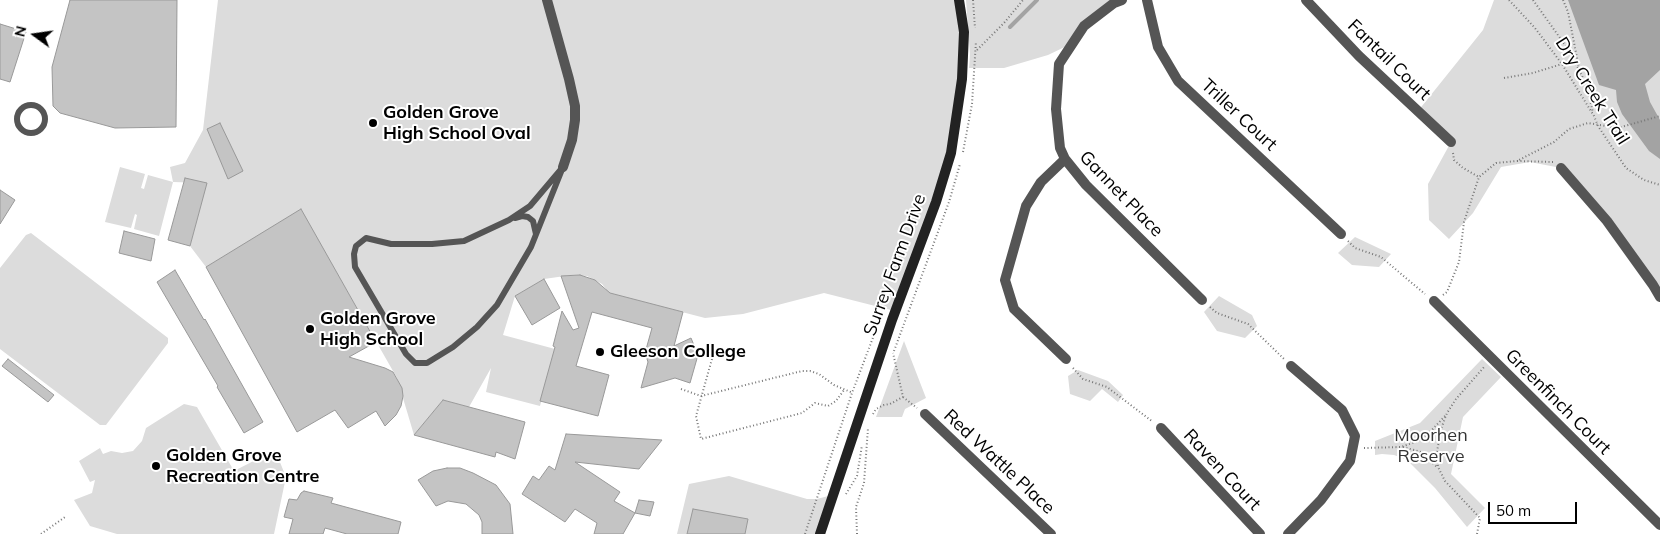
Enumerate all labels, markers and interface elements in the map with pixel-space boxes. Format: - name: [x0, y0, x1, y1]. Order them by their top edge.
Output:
- north arrow: [10, 10, 60, 60]
- street label: Fantail Court: [1343, 15, 1435, 105]
- text: N: [10, 24, 30, 39]
- street label: Dry Creek Trail: [1550, 33, 1634, 149]
- street label: Triller Court: [1197, 75, 1281, 155]
- place label: Golden Grove High School Oval: [383, 102, 531, 144]
- marker: Golden Grove High School Oval: [367, 117, 379, 129]
- street label: Gannet Place: [1075, 147, 1167, 241]
- street label: Surrey Farm Drive: [859, 191, 931, 339]
- place label: Golden Grove High School: [320, 308, 436, 350]
- marker: Golden Grove High School: [304, 323, 316, 335]
- place label: Gleeson College: [610, 341, 746, 363]
- street label: Greenfinch Court: [1501, 345, 1615, 459]
- marker: Gleeson College: [594, 346, 606, 358]
- street label: Red Wattle Place: [939, 405, 1059, 519]
- street label: Raven Court: [1179, 425, 1265, 515]
- park label: Moorhen Reserve: [1394, 425, 1468, 468]
- place label: Golden Grove Recreation Centre: [166, 445, 319, 488]
- marker: Golden Grove Recreation Centre: [150, 460, 162, 472]
- scale bar: [1490, 492, 1579, 524]
- text: 50 m: [1496, 501, 1531, 520]

